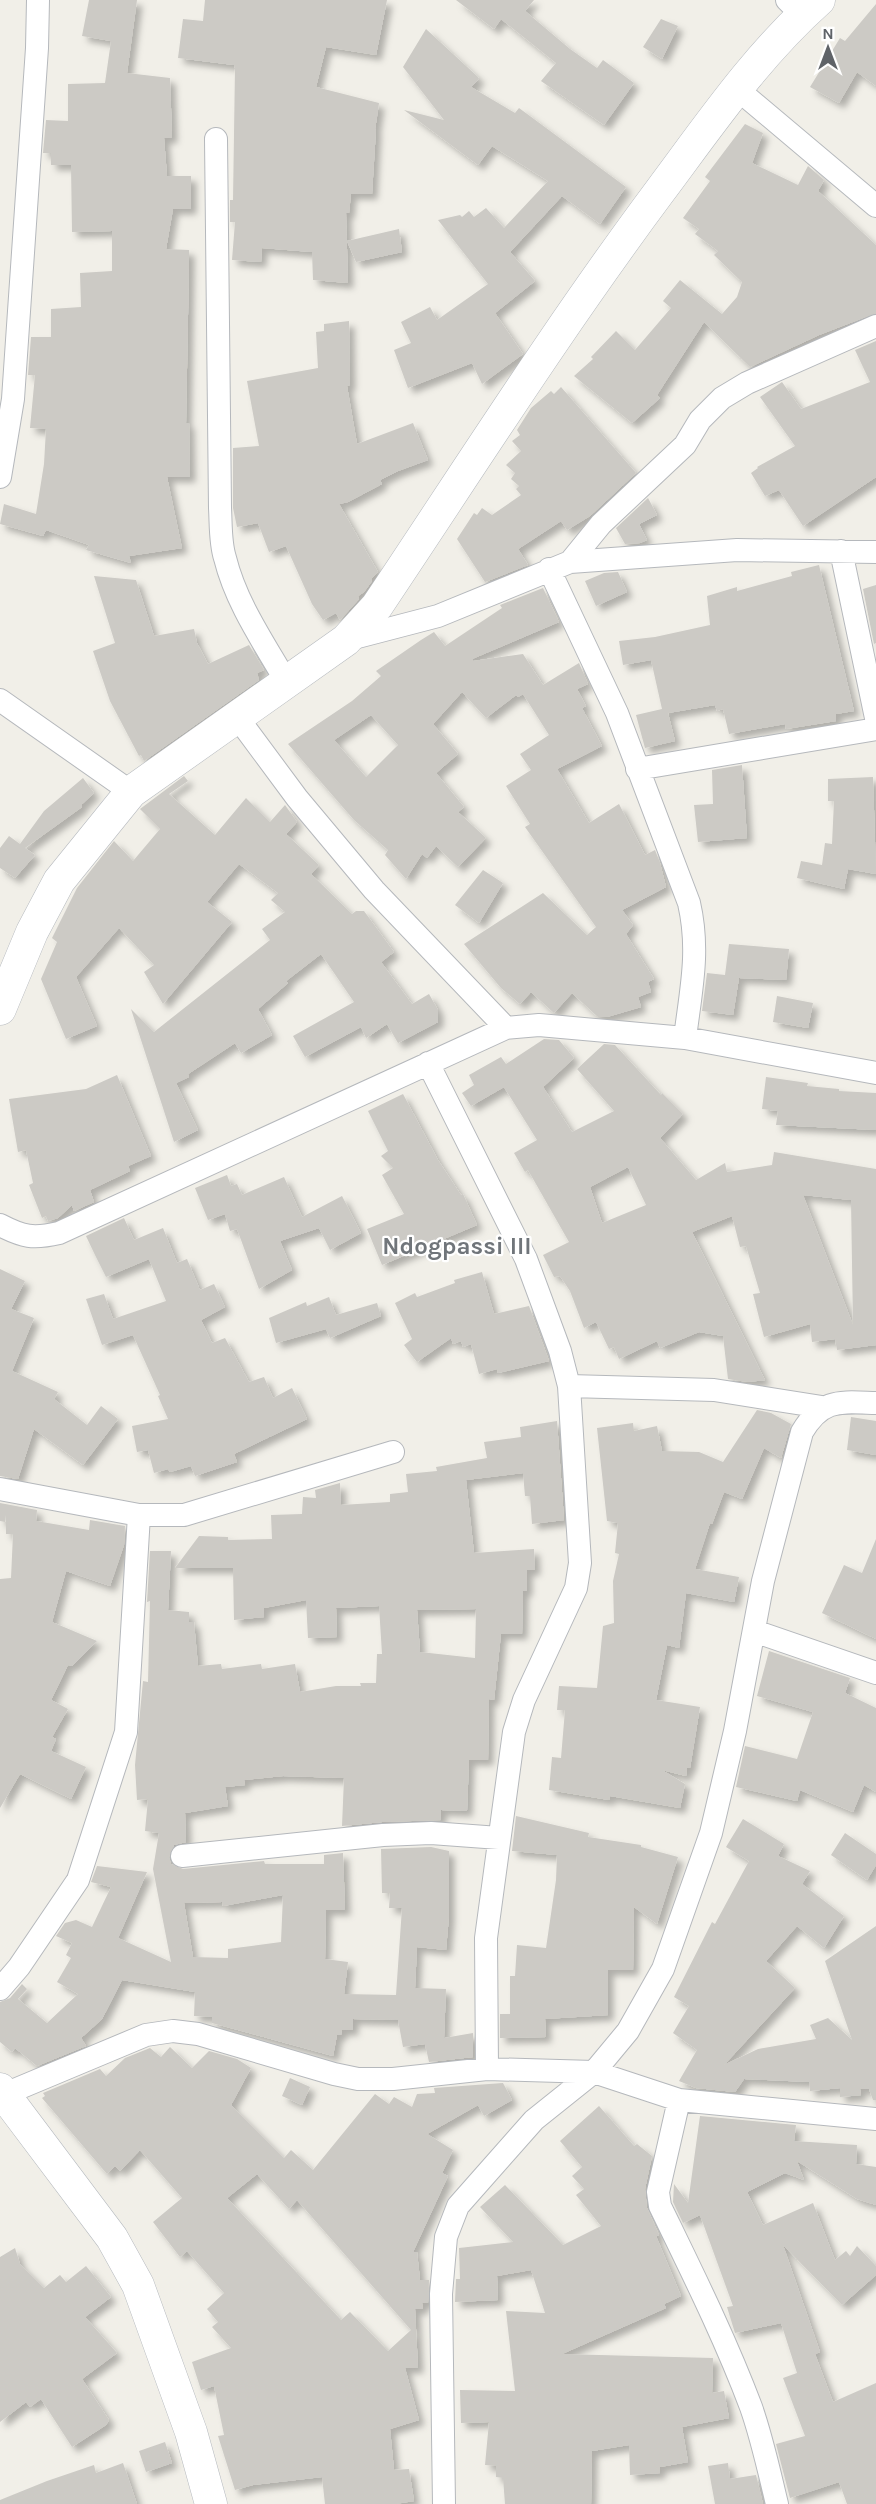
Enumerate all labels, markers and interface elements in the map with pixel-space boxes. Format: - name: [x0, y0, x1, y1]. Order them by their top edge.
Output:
- north arrow: [798, 18, 858, 78]
- text: N: [822, 24, 834, 43]
- district label: Ndogpassi III: [382, 1232, 532, 1260]

